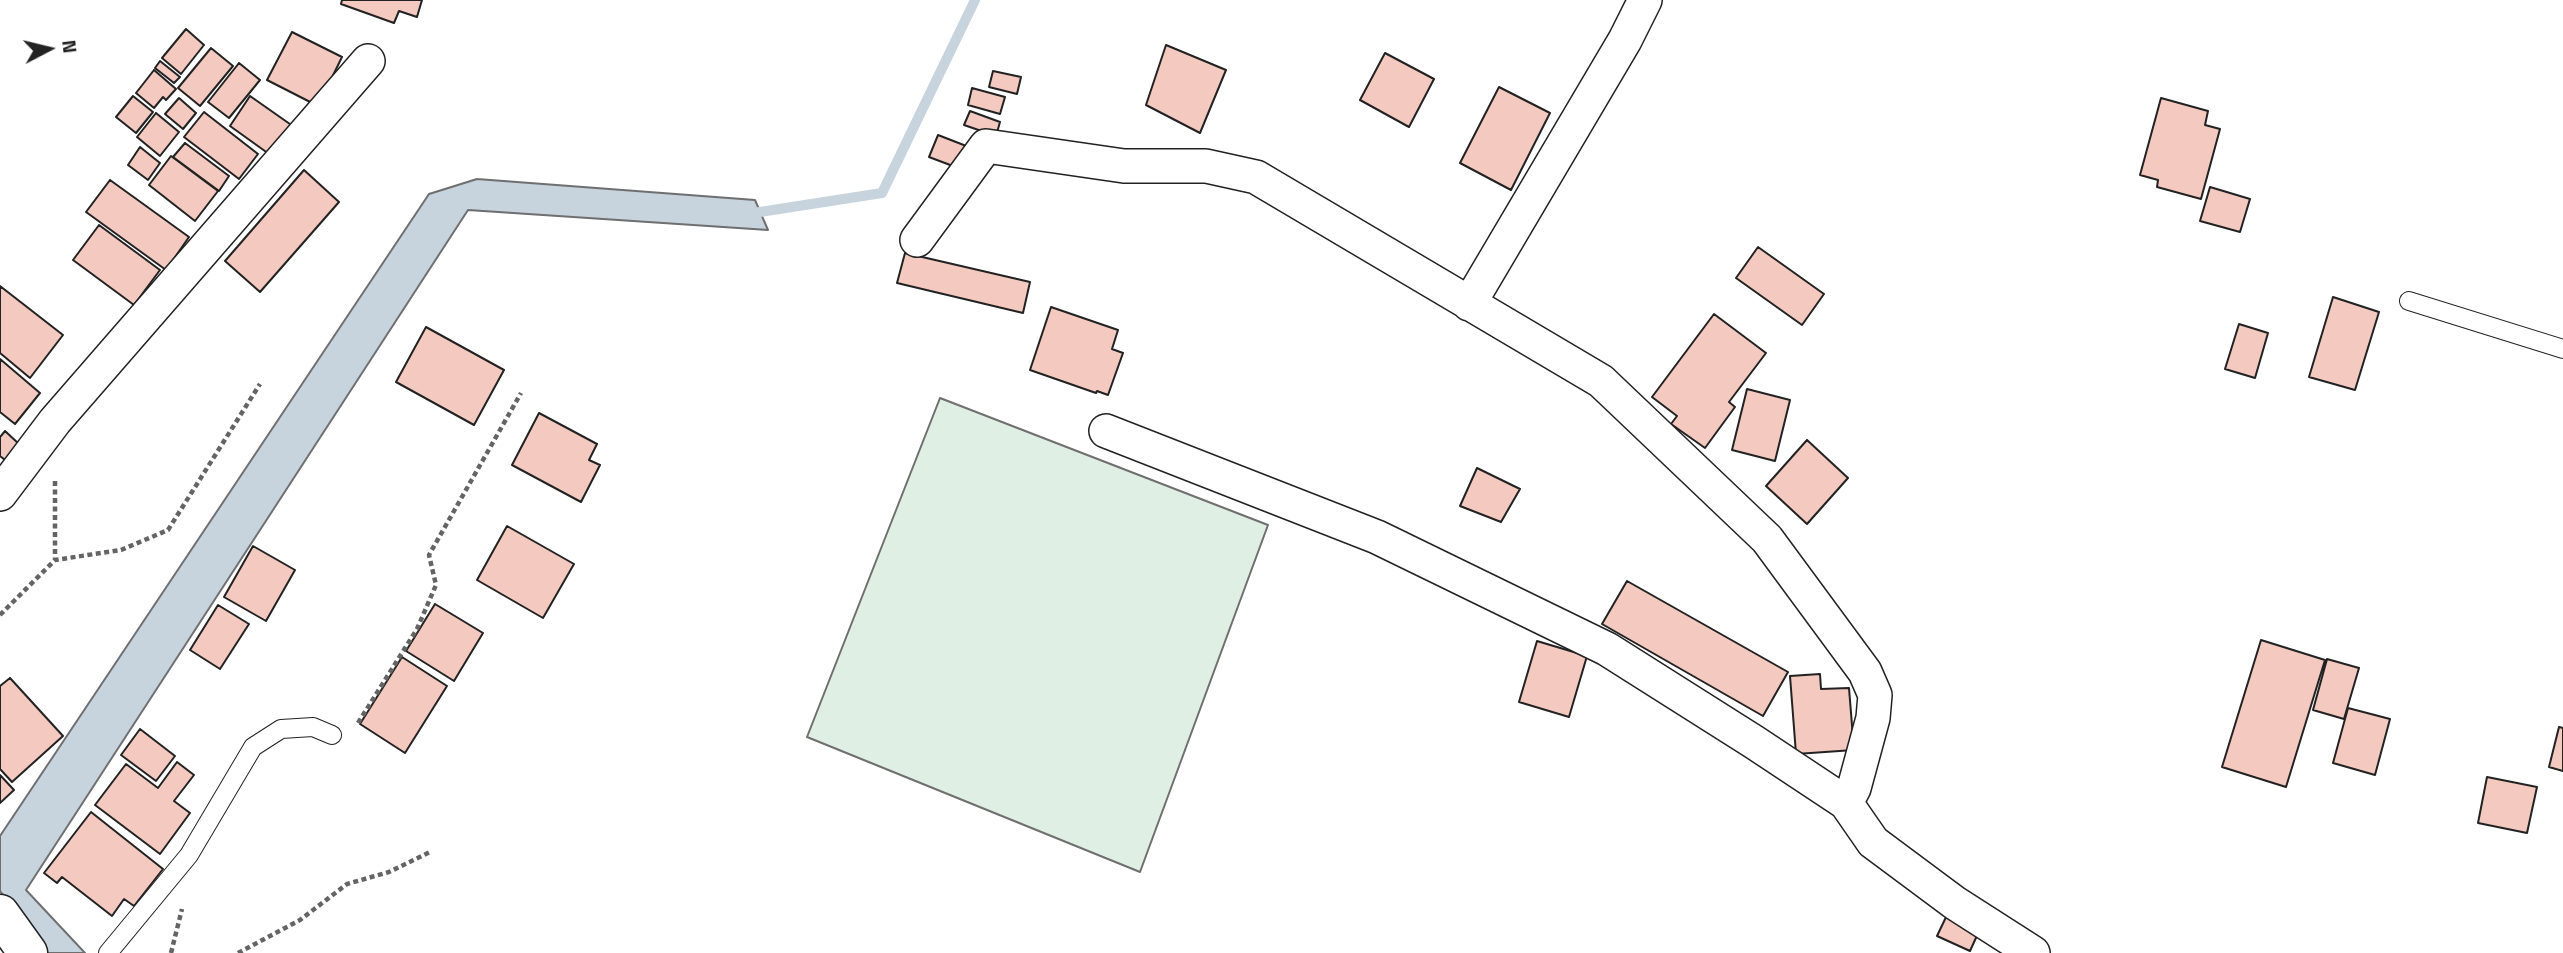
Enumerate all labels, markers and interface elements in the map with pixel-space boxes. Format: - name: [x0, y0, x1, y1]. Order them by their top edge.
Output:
- north arrow: [14, 14, 84, 84]
- text: N: [55, 38, 86, 55]

